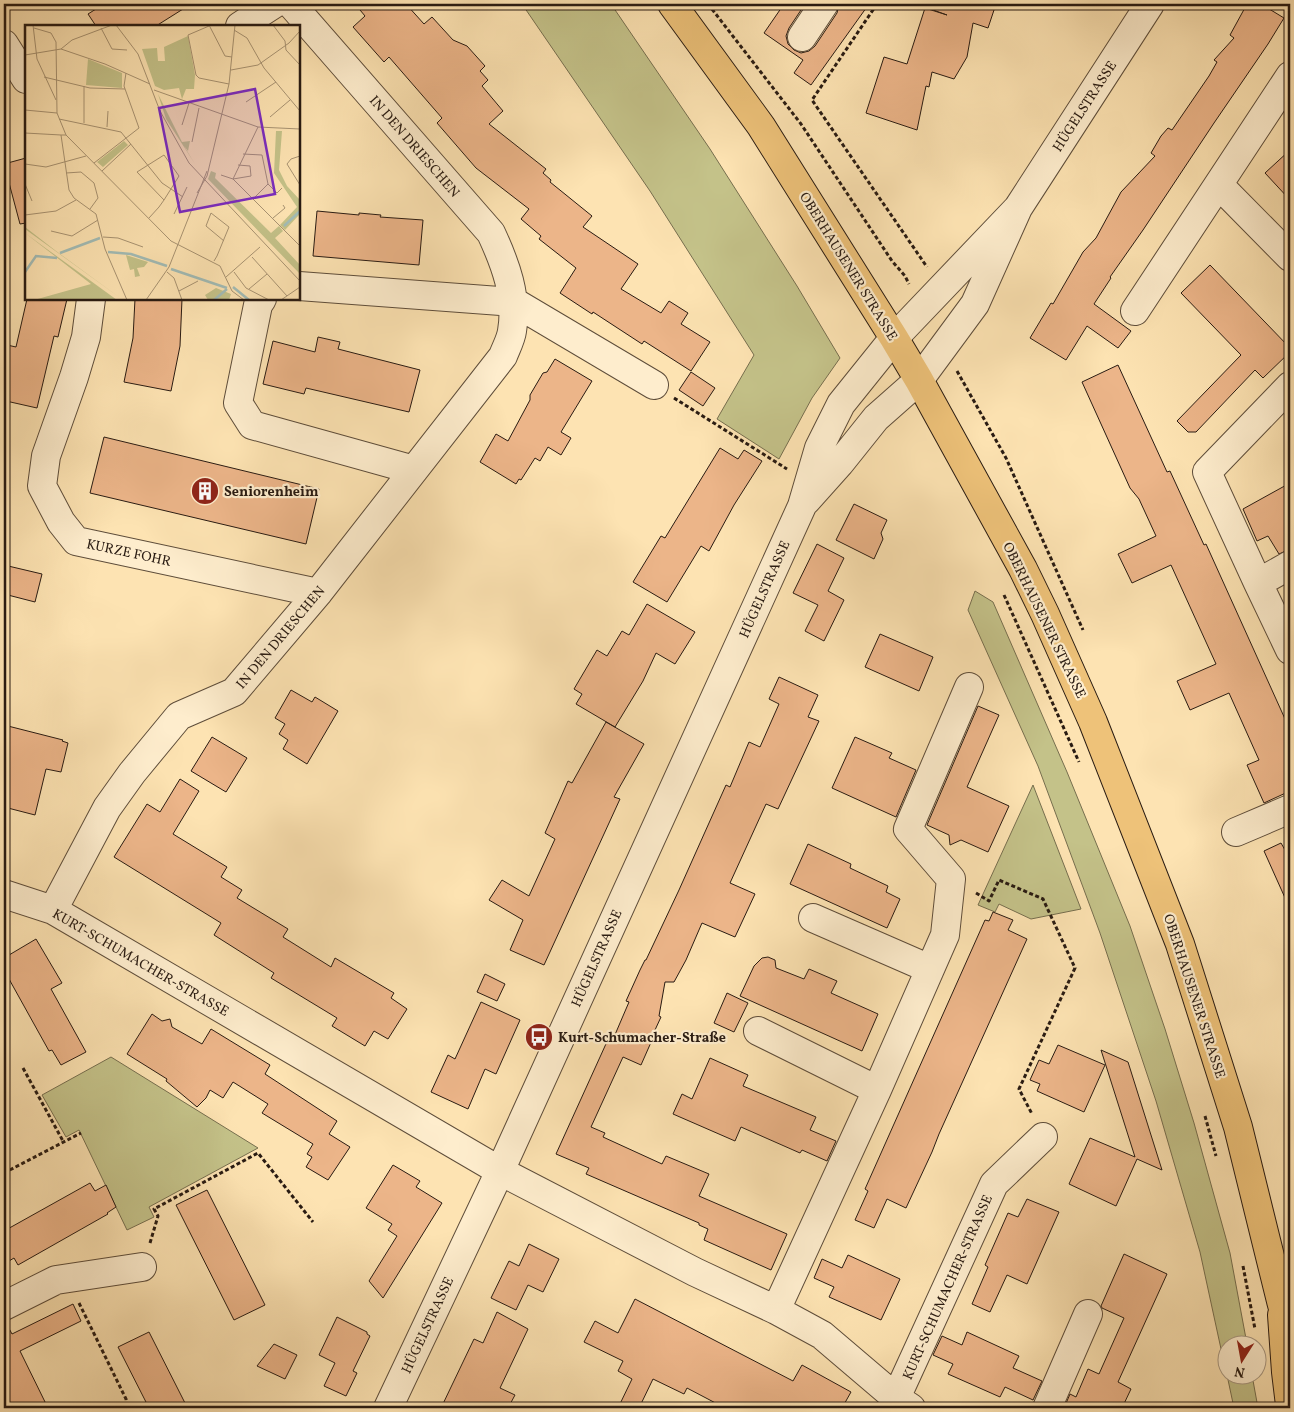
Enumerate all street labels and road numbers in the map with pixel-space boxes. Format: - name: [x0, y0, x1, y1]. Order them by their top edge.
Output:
- street label: HÜGELSTRASSE: [1049, 58, 1122, 156]
- street label: IN DEN DRIESCHEN: [364, 92, 463, 202]
- street label: OBERHAUSENER STRASSE: [794, 189, 901, 345]
- street label: KURZE FOHR: [84, 535, 173, 572]
- street label: HÜGELSTRASSE: [735, 538, 795, 641]
- street label: OBERHAUSENER STRASSE: [997, 539, 1090, 702]
- street label: IN DEN DRIESCHEN: [232, 582, 330, 694]
- street label: KURT-SCHUMACHER-STRASSE: [49, 905, 232, 1022]
- street label: HÜGELSTRASSE: [567, 907, 627, 1010]
- street label: OBERHAUSENER STRASSE: [1158, 912, 1229, 1081]
- street label: KURT-SCHUMACHER-STRASSE: [899, 1192, 998, 1383]
- street label: HÜGELSTRASSE: [398, 1274, 459, 1377]

